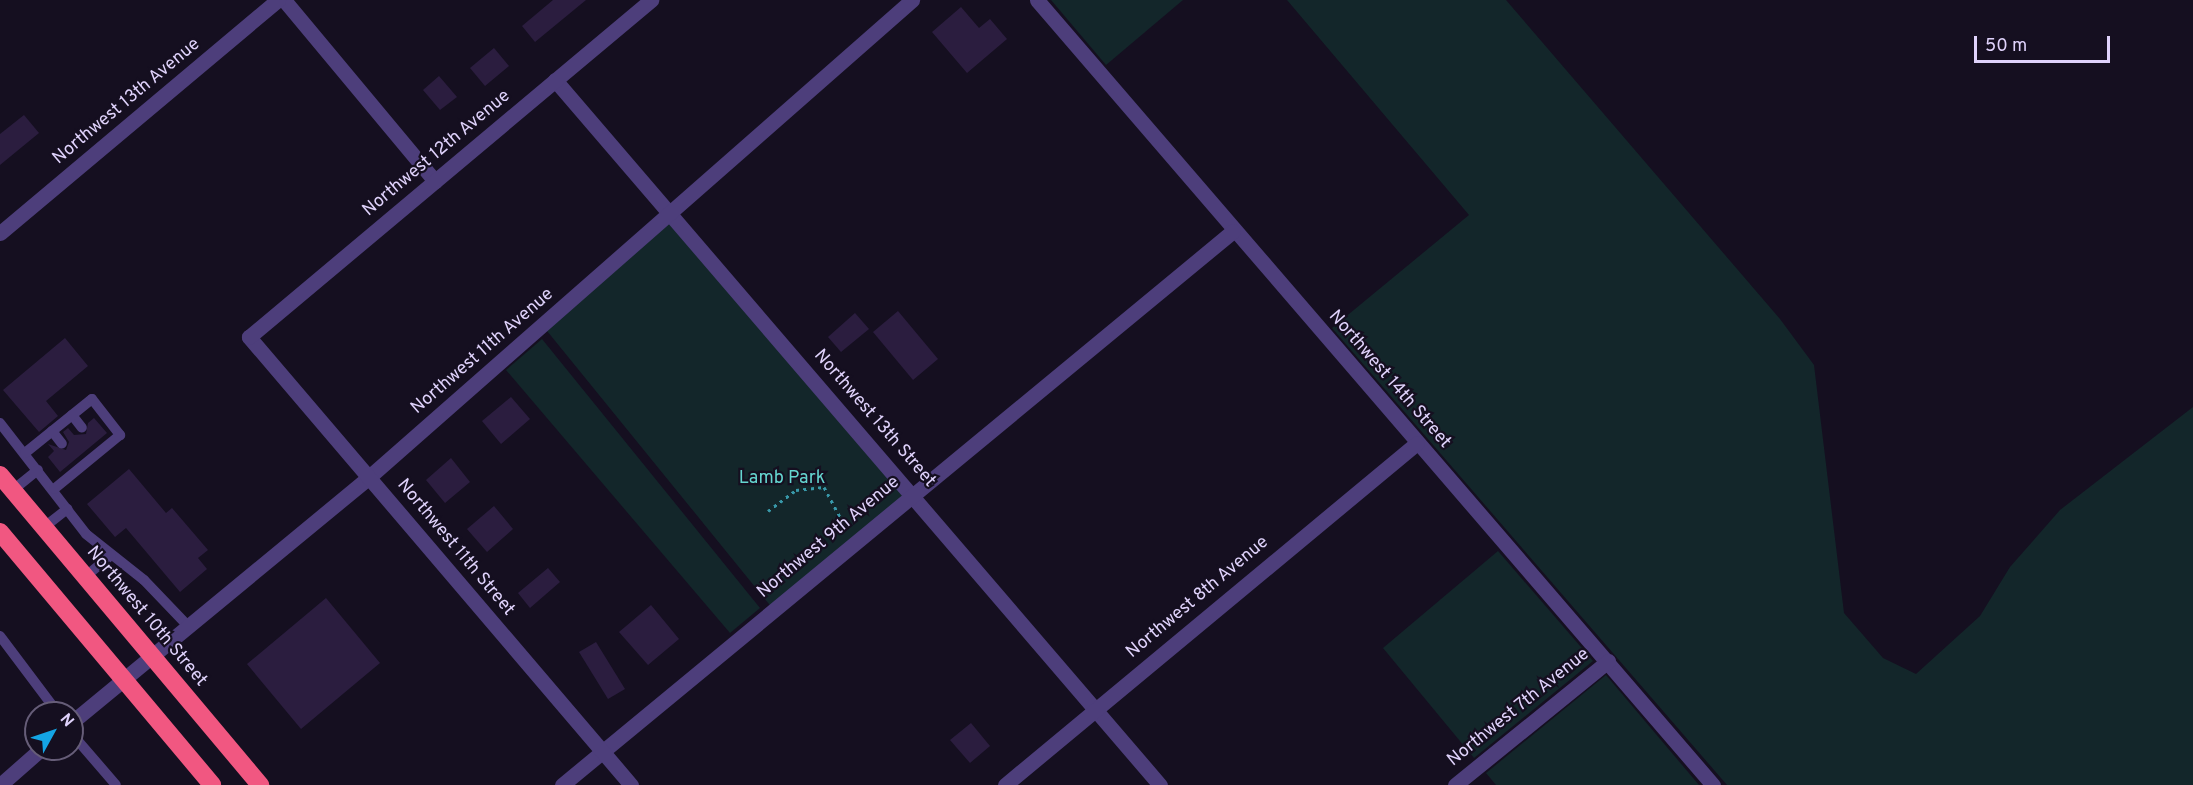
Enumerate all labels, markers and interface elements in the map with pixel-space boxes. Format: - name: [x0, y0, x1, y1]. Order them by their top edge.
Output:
- scale bar: [1977, 24, 2114, 62]
- street label: Northwest 13th Avenue: [49, 34, 205, 170]
- text: 50 m: [1985, 35, 2027, 58]
- street label: Northwest 12th Avenue: [359, 86, 515, 222]
- street label: Northwest 11th Avenue: [407, 284, 559, 420]
- street label: Northwest 14th Street: [1323, 307, 1455, 453]
- street label: Northwest 13th Street: [808, 346, 940, 492]
- park label: Lamb Park: [739, 468, 825, 490]
- street label: Northwest 9th Avenue: [753, 472, 905, 604]
- street label: Northwest 11th Street: [392, 475, 518, 621]
- street label: Northwest 8th Avenue: [1122, 532, 1274, 664]
- street label: Northwest 10th Street: [81, 542, 211, 692]
- street label: Northwest 7th Avenue: [1443, 644, 1595, 772]
- north arrow: [24, 701, 84, 761]
- text: N: [55, 710, 78, 732]

